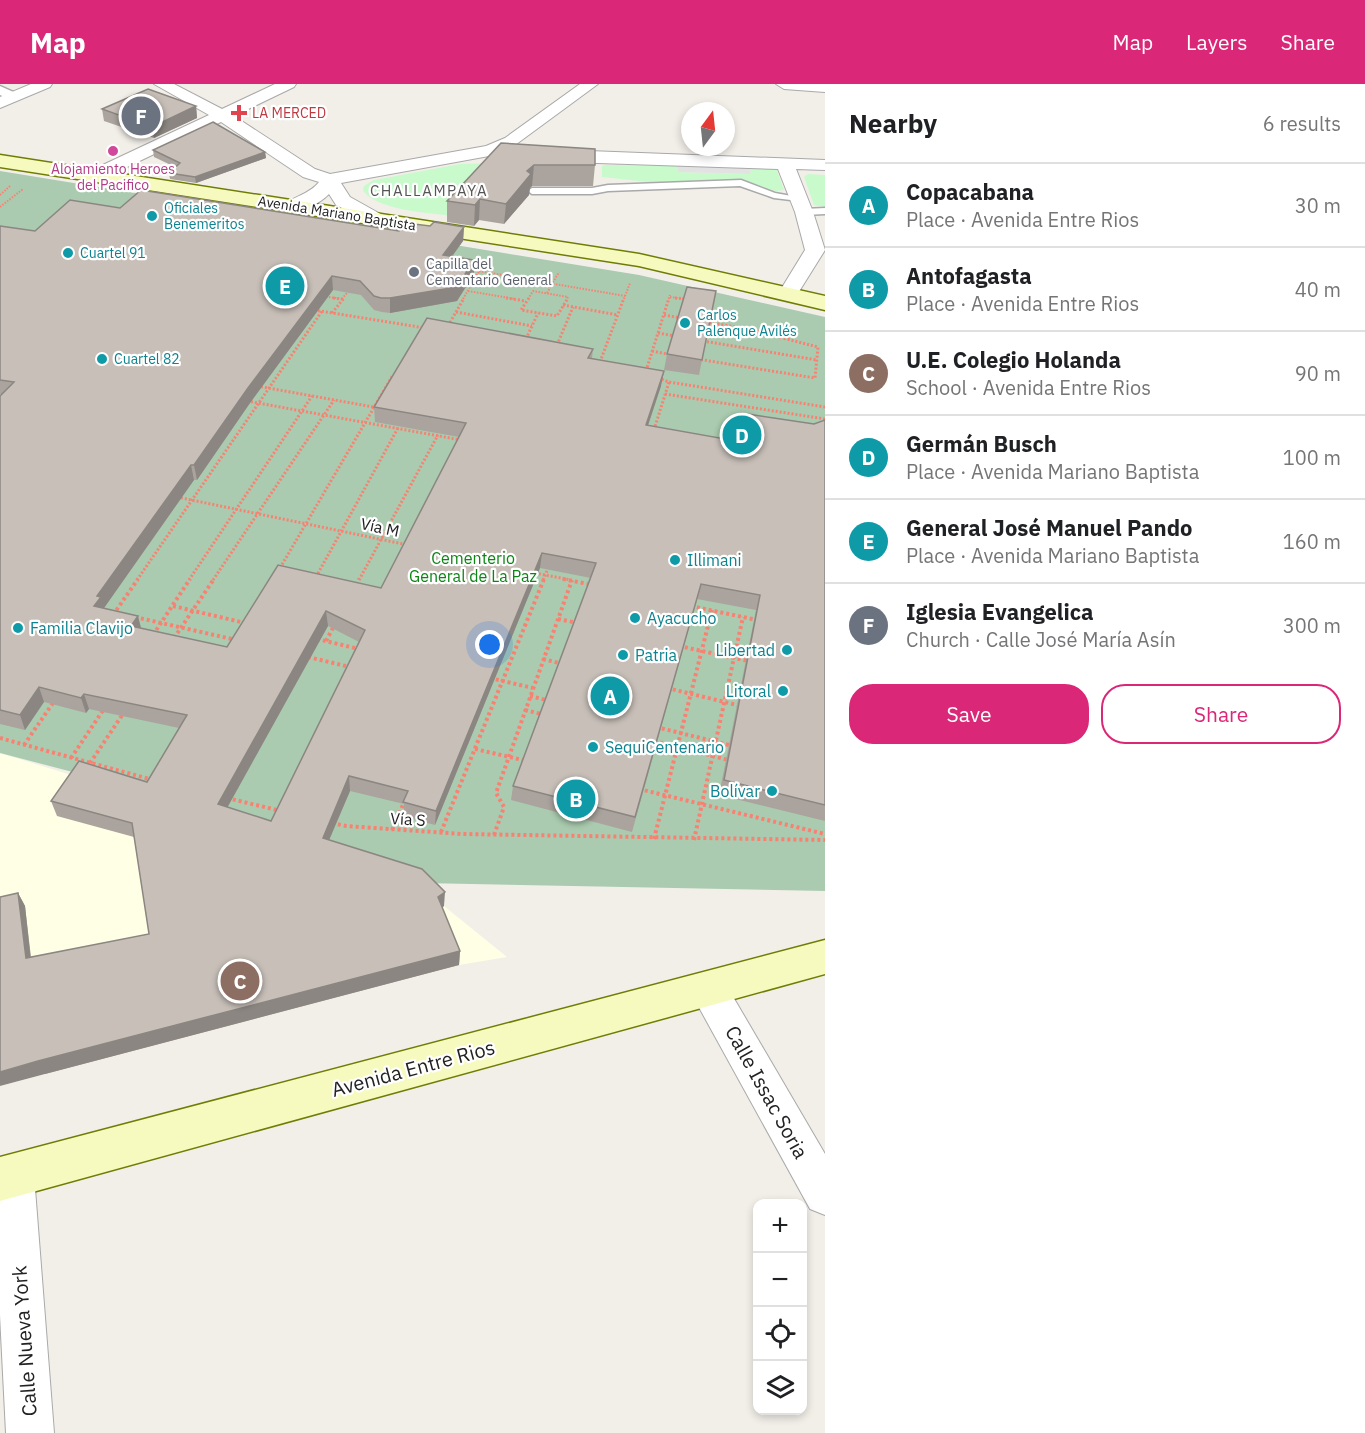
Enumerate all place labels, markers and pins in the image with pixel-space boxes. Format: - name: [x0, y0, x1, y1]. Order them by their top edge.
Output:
- pin: F: [122, 93, 160, 138]
- marker: LA MERCED: [230, 104, 248, 122]
- place label: LA MERCED: [252, 104, 326, 122]
- marker: Alojamiento Heroes del Pacifico: [106, 144, 120, 158]
- place label: Alojamiento Heroes del Pacifico: [51, 160, 175, 194]
- place label: Oficiales Benemeritos: [164, 199, 245, 233]
- marker: Oficiales Benemeritos: [145, 209, 159, 223]
- place label: Cuartel 91: [80, 244, 146, 262]
- marker: Cuartel 91: [61, 246, 75, 260]
- place label: Capilla del Cementario General: [426, 255, 552, 289]
- pin: E: [266, 264, 304, 308]
- marker: Capilla del Cementario General: [407, 265, 421, 279]
- place label: Carlos Palenque Avilés: [697, 306, 797, 340]
- marker: Carlos Palenque Avilés: [678, 316, 692, 330]
- place label: Cuartel 82: [114, 350, 180, 368]
- marker: Cuartel 82: [95, 352, 109, 366]
- pin: D: [722, 412, 762, 458]
- place label: Illimani: [687, 550, 742, 570]
- marker: Illimani: [668, 553, 682, 567]
- place label: Ayacucho: [647, 608, 717, 628]
- marker: Ayacucho: [628, 611, 642, 625]
- place label: Familia Clavijo: [30, 618, 133, 638]
- marker: Familia Clavijo: [11, 621, 25, 635]
- place label: Libertad: [716, 640, 775, 660]
- marker: Libertad: [780, 643, 794, 657]
- place label: Patria: [635, 645, 678, 665]
- marker: Patria: [616, 648, 630, 662]
- pin: A: [590, 674, 630, 718]
- place label: Litoral: [726, 681, 771, 701]
- marker: Litoral: [776, 684, 790, 698]
- place label: SequiCentenario: [605, 737, 724, 757]
- marker: SequiCentenario: [586, 740, 600, 754]
- pin: B: [556, 776, 596, 822]
- place label: Bolívar: [710, 781, 760, 801]
- marker: Bolívar: [765, 784, 779, 798]
- pin: C: [220, 958, 260, 1004]

